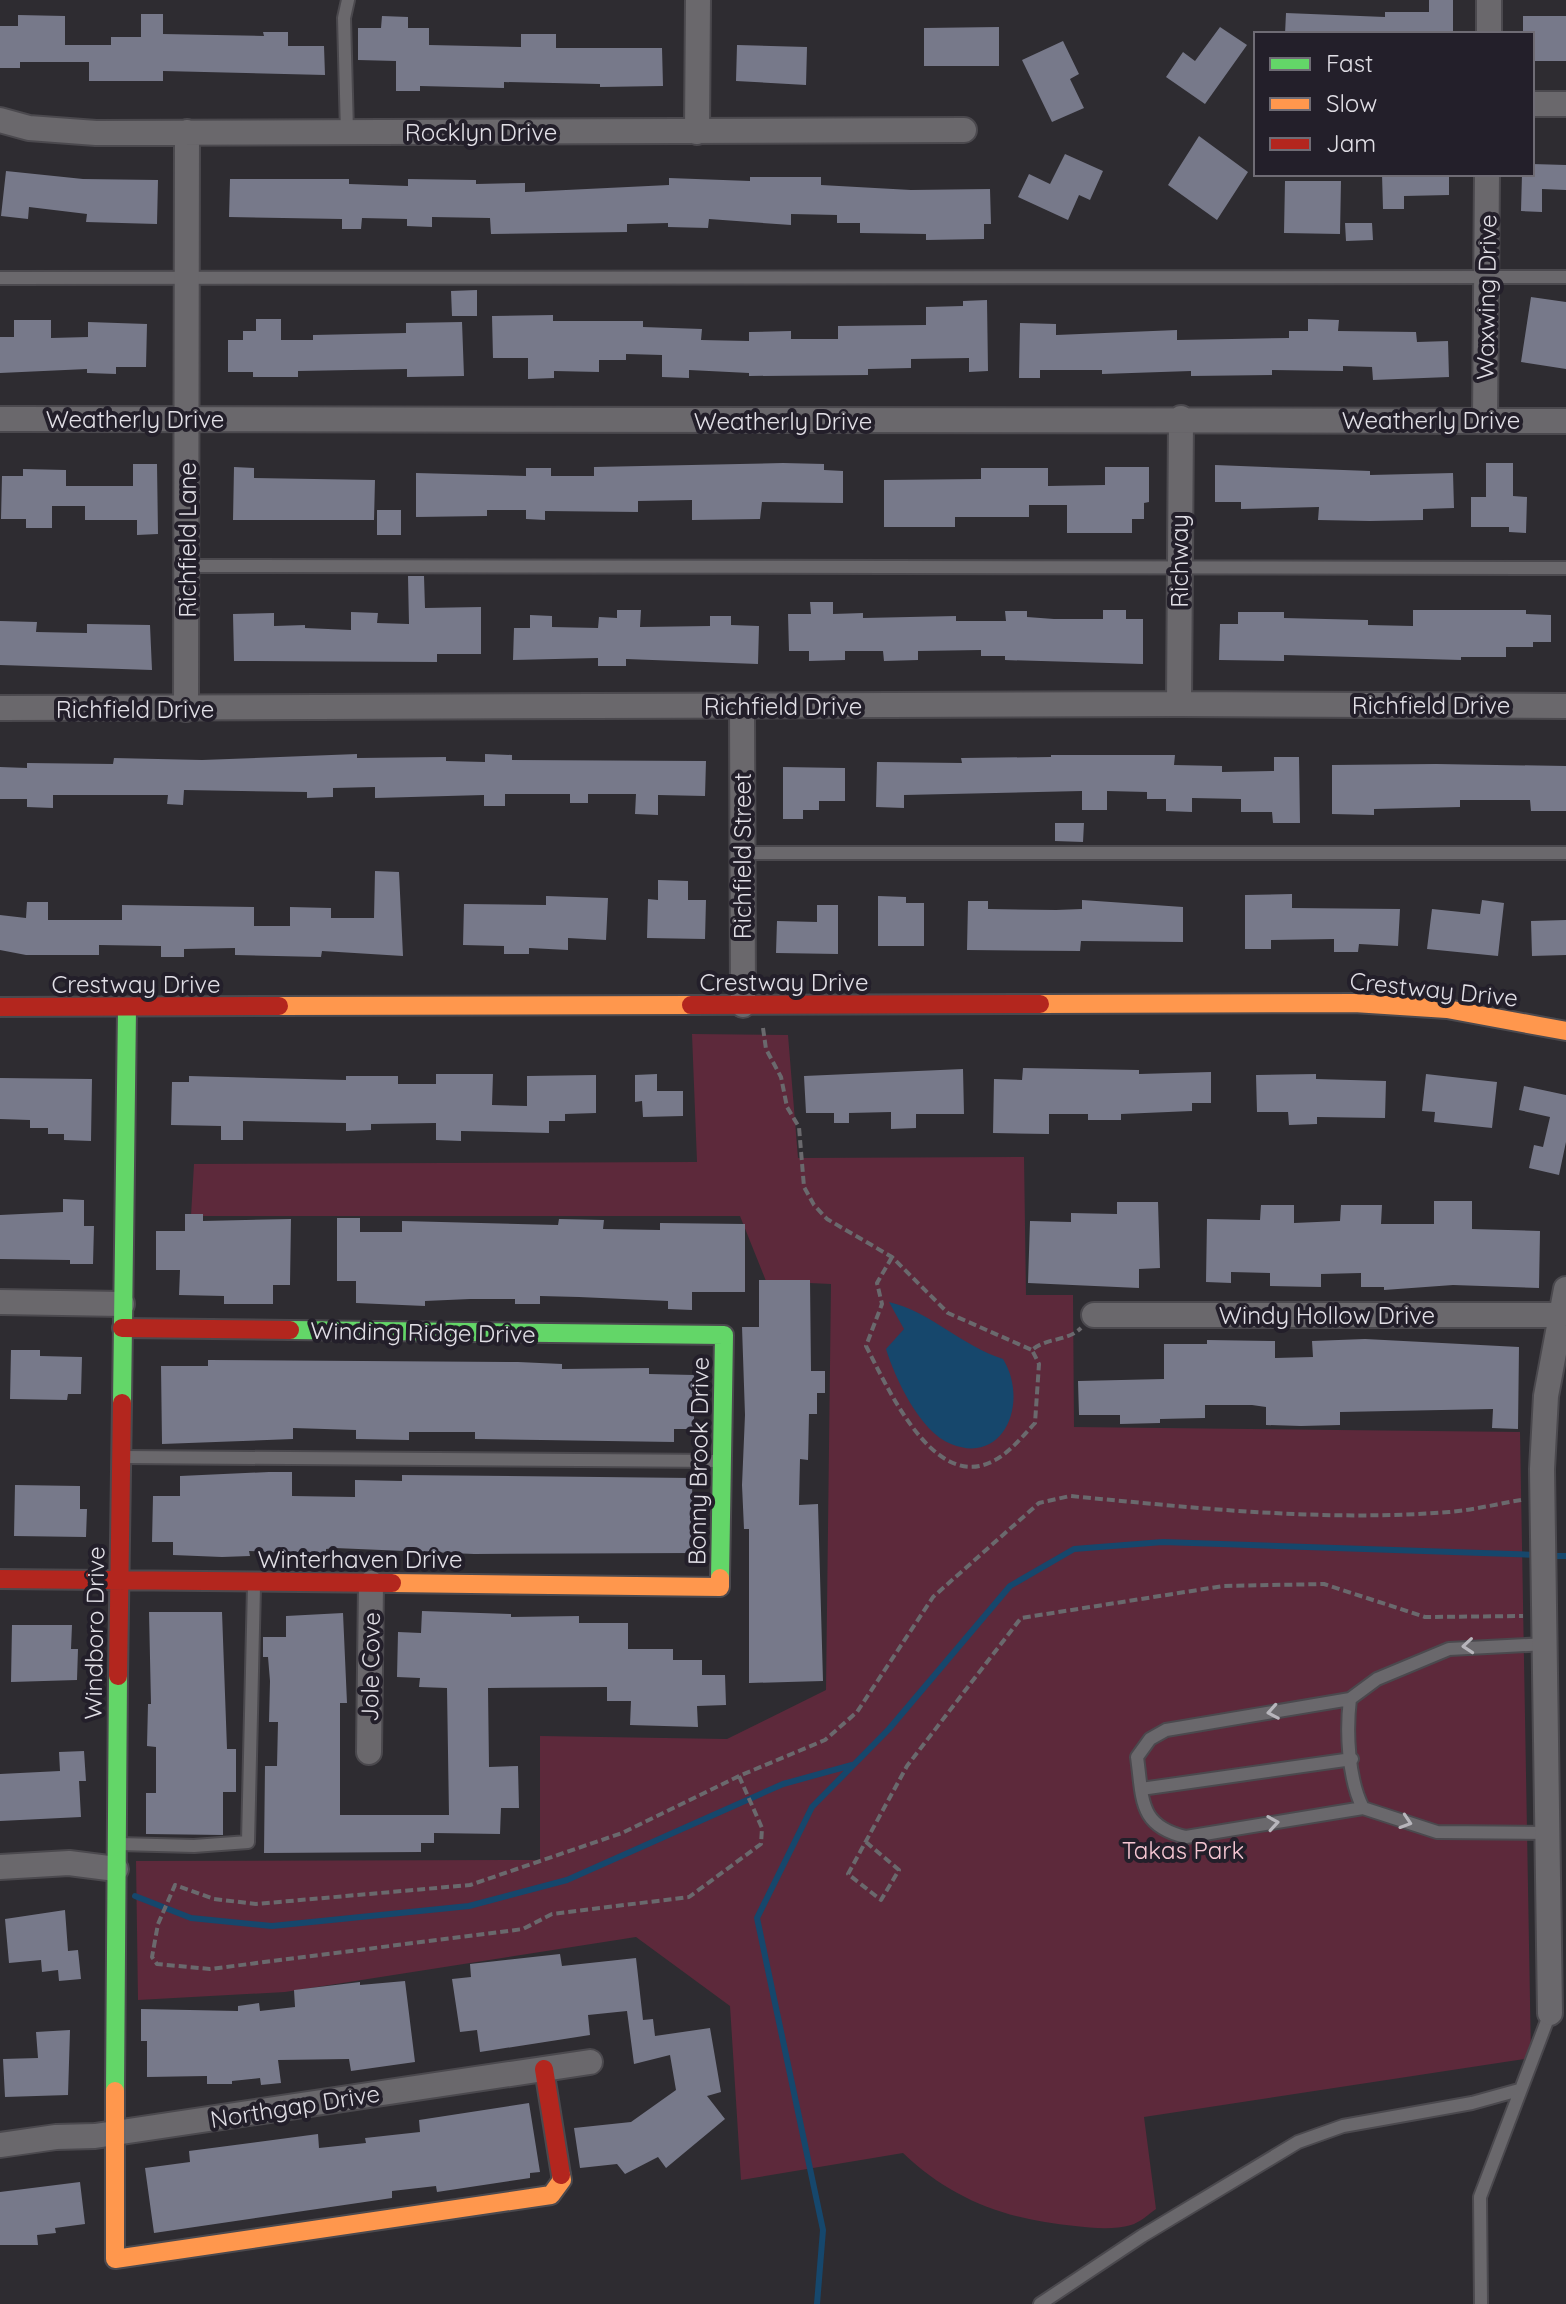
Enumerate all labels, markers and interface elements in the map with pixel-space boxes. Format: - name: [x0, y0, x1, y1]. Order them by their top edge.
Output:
- legend: [1254, 32, 1534, 176]
- text: Fast: [1326, 48, 1373, 78]
- text: Slow: [1326, 88, 1377, 118]
- street label: Rocklyn Drive: [405, 117, 557, 147]
- text: Jam: [1326, 128, 1376, 158]
- street label: Waxwing Drive: [1470, 214, 1502, 380]
- street label: Weatherly Drive: [46, 404, 224, 434]
- street label: Weatherly Drive: [1342, 405, 1520, 435]
- street label: Weatherly Drive: [694, 406, 872, 436]
- street label: Richfield Lane: [172, 462, 202, 618]
- street label: Richway: [1164, 514, 1194, 608]
- street label: Richfield Drive: [1352, 690, 1510, 720]
- street label: Richfield Drive: [704, 691, 862, 721]
- street label: Richfield Drive: [56, 694, 214, 724]
- street label: Richfield Street: [727, 773, 757, 939]
- street label: Crestway Drive: [1348, 965, 1520, 1013]
- street label: Crestway Drive: [700, 967, 868, 997]
- street label: Crestway Drive: [52, 969, 220, 999]
- street label: Windy Hollow Drive: [1219, 1300, 1435, 1330]
- street label: Winding Ridge Drive: [310, 1315, 536, 1349]
- street label: Bonny Brook Drive: [681, 1357, 715, 1565]
- street label: Winterhaven Drive: [257, 1544, 463, 1574]
- street label: Windboro Drive: [77, 1546, 111, 1720]
- street label: Jole Cove: [354, 1612, 386, 1722]
- one-way arrow: [1462, 1637, 1475, 1654]
- one-way arrow: [1266, 1703, 1280, 1720]
- one-way arrow: [1398, 1813, 1412, 1829]
- one-way arrow: [1266, 1815, 1280, 1832]
- park label: Takas Park: [1122, 1835, 1244, 1865]
- street label: Northgap Drive: [208, 2078, 382, 2134]

